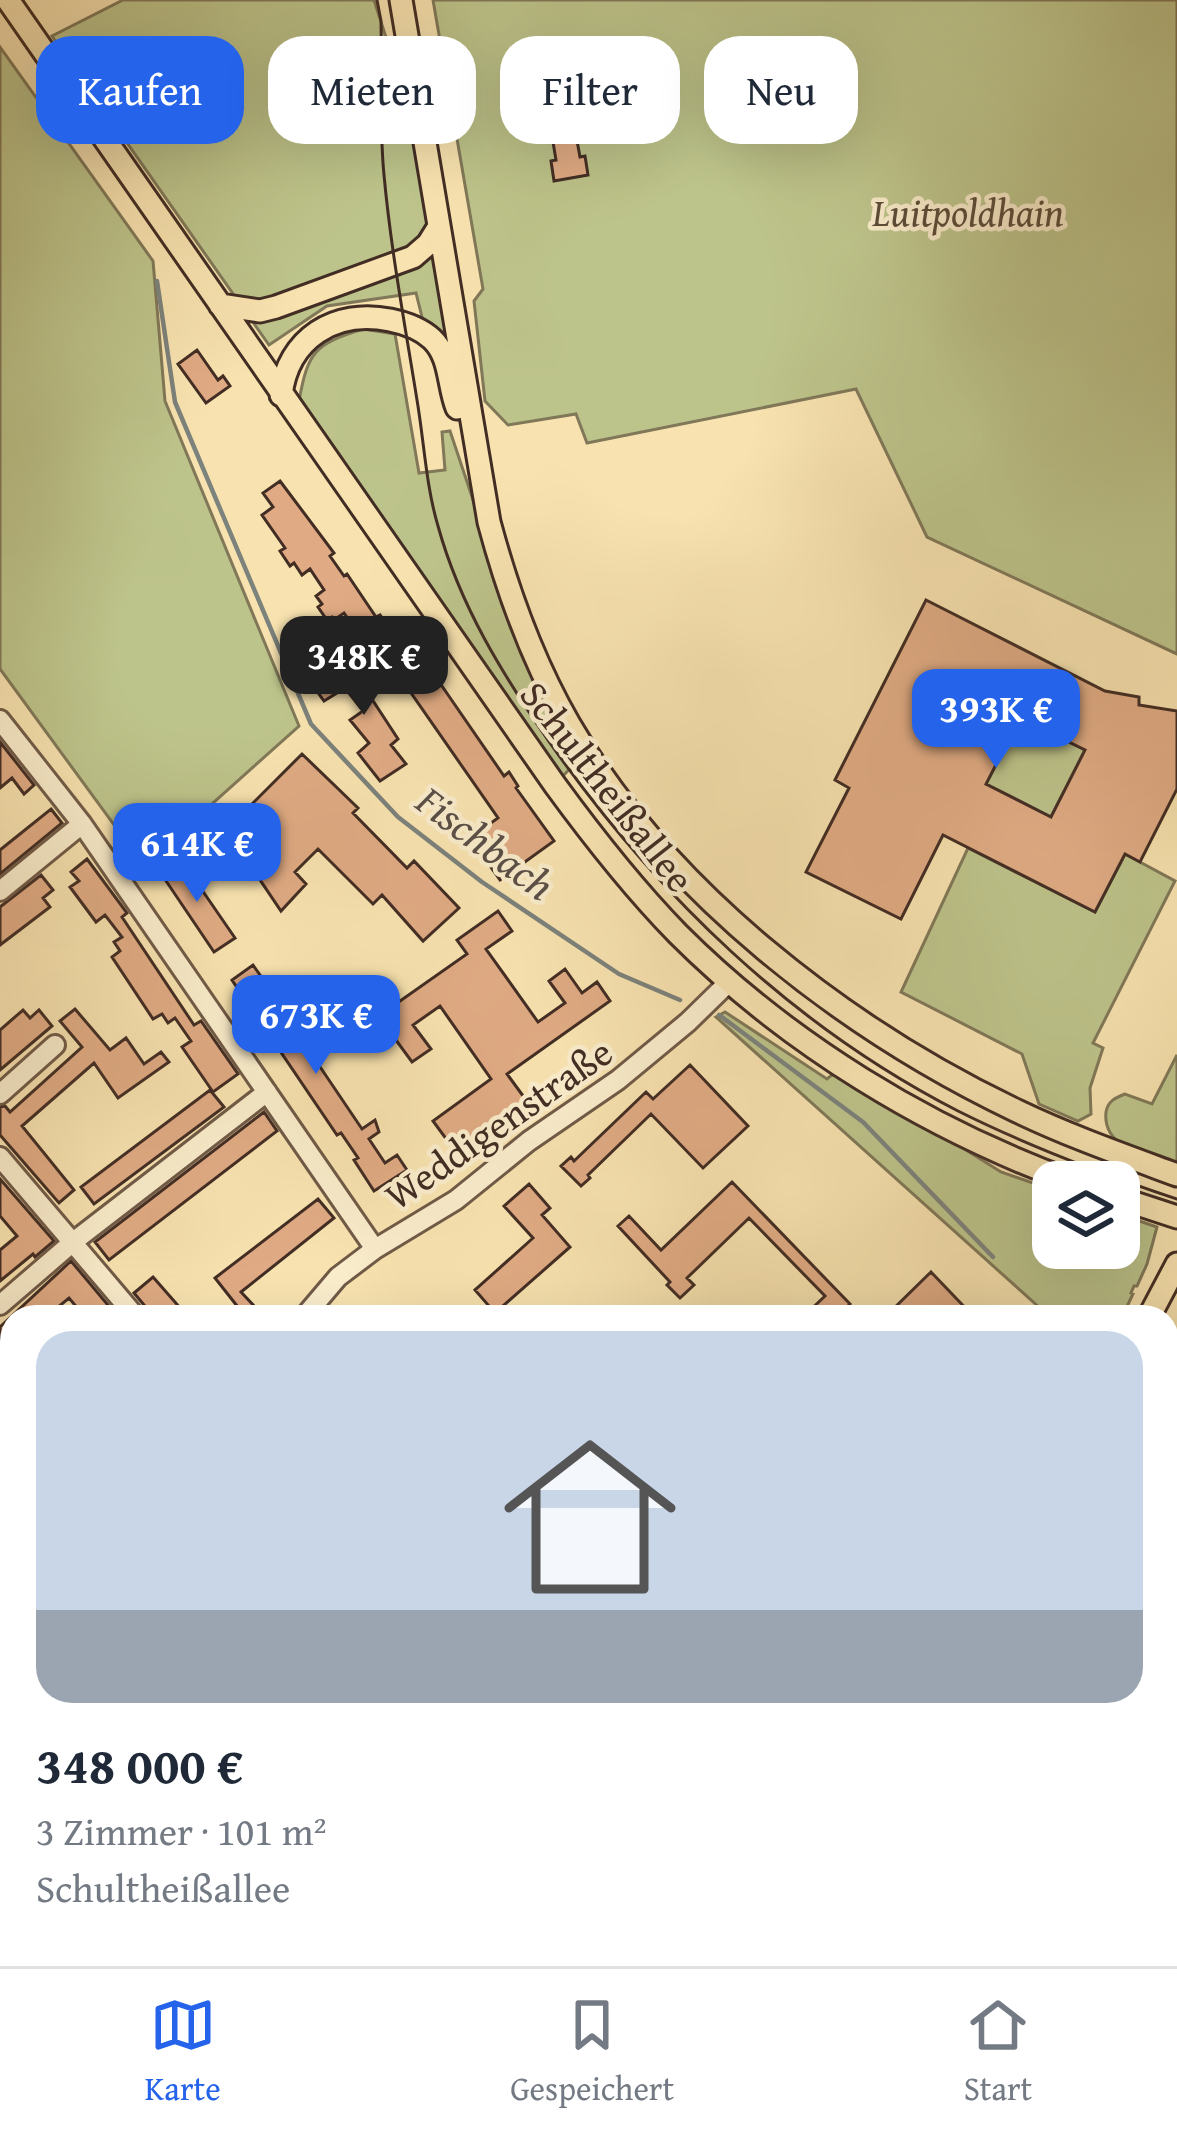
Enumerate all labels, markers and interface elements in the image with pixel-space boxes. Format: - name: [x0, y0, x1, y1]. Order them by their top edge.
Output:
- chip: Kaufen: [36, 36, 244, 144]
- chip: Mieten: [268, 36, 476, 144]
- chip: Filter: [500, 36, 680, 144]
- chip: Neu: [704, 36, 858, 144]
- park label: Luitpoldhain: [871, 183, 1064, 240]
- pin: 348K €: [266, 616, 462, 718]
- text: 348K €: [307, 626, 421, 683]
- street label: Schultheißallee: [507, 668, 709, 904]
- pin: 393K €: [898, 669, 1094, 771]
- text: 393K €: [939, 679, 1053, 736]
- water label: Fischbach: [403, 769, 568, 914]
- pin: 614K €: [99, 803, 295, 905]
- text: 614K €: [140, 813, 254, 870]
- pin: 673K €: [218, 975, 414, 1077]
- text: 673K €: [259, 985, 373, 1042]
- street label: Weddigenstraße: [372, 1023, 624, 1223]
- map controls: [1032, 1161, 1140, 1269]
- button: layers: [1032, 1161, 1140, 1269]
- icon: home: [482, 1409, 698, 1625]
- text: 348 000 €: [36, 1727, 243, 1802]
- text: 3 Zimmer · 101 m²: [36, 1802, 327, 1859]
- text: Schultheißallee: [36, 1859, 290, 1916]
- tab: Karte: [145, 1992, 221, 2112]
- tab: Gespeichert: [510, 1992, 674, 2112]
- tab: Start: [964, 1992, 1032, 2112]

